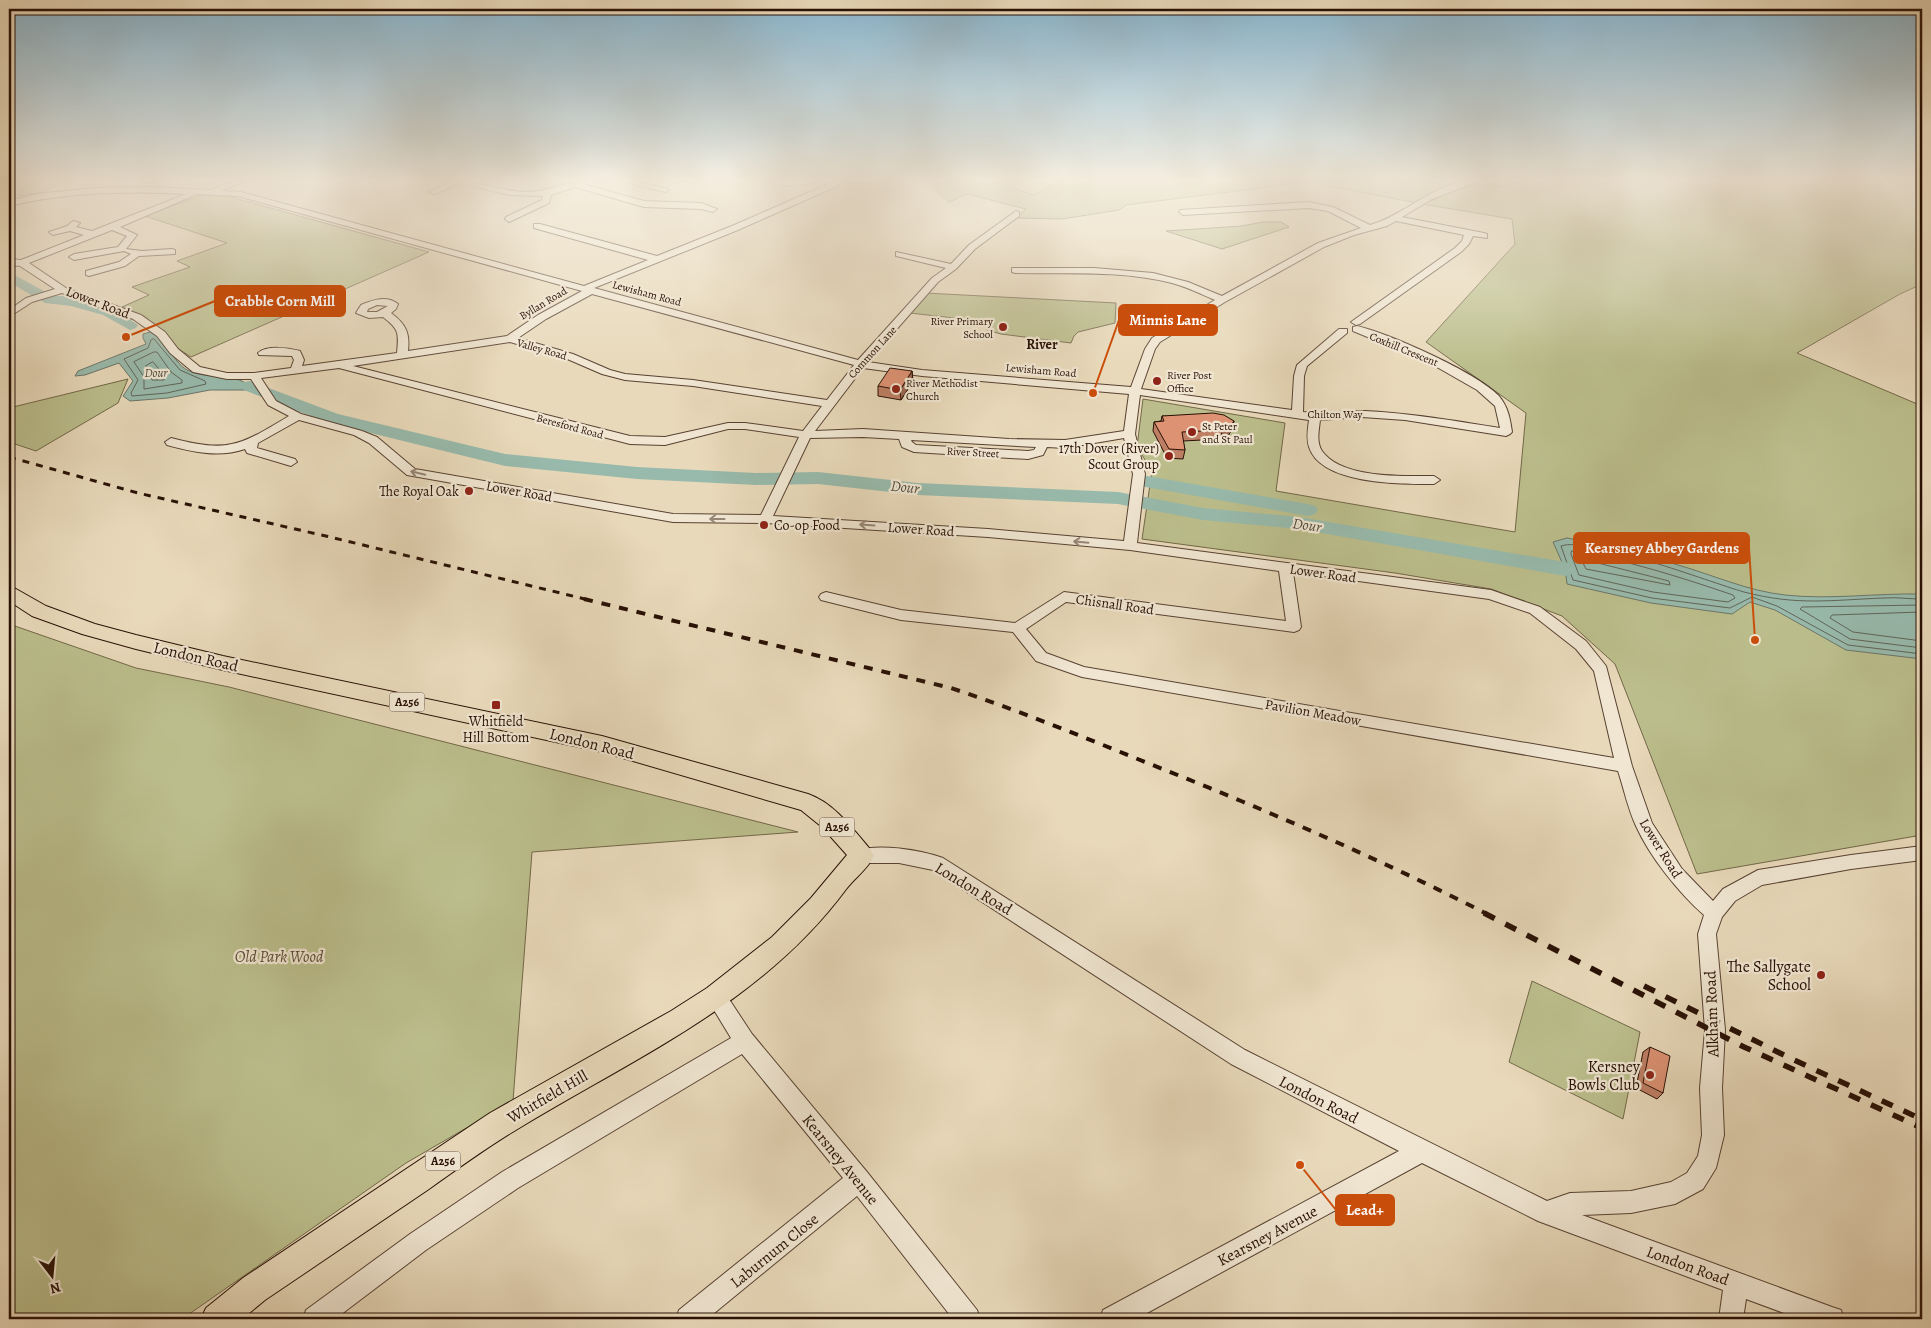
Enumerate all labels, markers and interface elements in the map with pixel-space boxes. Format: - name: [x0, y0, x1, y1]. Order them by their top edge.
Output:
- street label: Lewisham Road: [611, 277, 683, 310]
- street label: Lower Road: [63, 282, 133, 324]
- street label: Byllan Road: [517, 283, 570, 323]
- callout: Crabble Corn Mill: [215, 286, 345, 316]
- text: Crabble Corn Mill: [225, 291, 335, 311]
- callout: Minnis Lane: [1119, 305, 1217, 335]
- text: Minnis Lane: [1129, 310, 1207, 330]
- place label: River Primary School: [930, 314, 993, 342]
- marker: River Primary School: [997, 321, 1009, 333]
- street label: Common Lane: [845, 323, 900, 382]
- street label: Coxhill Crescent: [1367, 329, 1441, 370]
- street label: Valley Road: [514, 335, 569, 364]
- district label: River: [1026, 335, 1058, 354]
- street label: Lewisham Road: [1005, 360, 1077, 381]
- water label: Dour: [145, 365, 168, 381]
- place label: River Post Office: [1167, 368, 1212, 396]
- marker: River Post Office: [1151, 375, 1163, 387]
- place label: River Methodist Church: [906, 376, 978, 404]
- marker: River Methodist Church: [890, 383, 902, 395]
- street label: Chilton Way: [1307, 407, 1363, 422]
- street label: Beresford Road: [535, 410, 605, 443]
- place label: St Peter and St Paul: [1202, 419, 1253, 447]
- marker: St Peter and St Paul: [1186, 426, 1198, 438]
- place label: 17th Dover (River) Scout Group: [1059, 439, 1159, 474]
- street label: River Street: [946, 444, 1000, 461]
- marker: 17th Dover (River) Scout Group: [1163, 450, 1175, 462]
- one-way arrow: [411, 468, 427, 477]
- street label: Lower Road: [484, 476, 554, 507]
- water label: Dour: [890, 476, 921, 499]
- place label: The Royal Oak: [379, 482, 459, 501]
- marker: The Royal Oak: [463, 485, 475, 497]
- water label: Dour: [1291, 513, 1323, 537]
- one-way arrow: [709, 514, 725, 524]
- place label: Co-op Food: [774, 516, 840, 535]
- street label: Lower Road: [887, 518, 956, 541]
- marker: Co-op Food: [758, 519, 770, 531]
- one-way arrow: [859, 521, 875, 530]
- callout: Kearsney Abbey Gardens: [1574, 533, 1749, 563]
- one-way arrow: [1074, 537, 1090, 547]
- text: Kearsney Abbey Gardens: [1585, 538, 1739, 558]
- street label: Lower Road: [1288, 559, 1358, 588]
- street label: Chisnall Road: [1075, 590, 1156, 619]
- street label: London Road: [151, 637, 241, 678]
- road number: A256: [390, 692, 424, 712]
- street label: Pavilion Meadow: [1263, 695, 1363, 730]
- marker: Whitfield Hill Bottom: [490, 699, 502, 711]
- place label: Whitfield Hill Bottom: [462, 712, 530, 747]
- street label: London Road: [547, 723, 637, 765]
- street label: Lower Road: [1635, 815, 1687, 882]
- road number: A256: [820, 818, 854, 836]
- street label: London Road: [931, 857, 1017, 921]
- park label: Old Park Wood: [235, 946, 324, 968]
- place label: The Sallygate School: [1727, 956, 1811, 996]
- marker: The Sallygate School: [1815, 969, 1827, 981]
- street label: Alkham Road: [1699, 970, 1725, 1059]
- place label: Kersney Bowls Club: [1567, 1056, 1641, 1096]
- street label: Whitfield Hill: [502, 1065, 592, 1129]
- marker: Kersney Bowls Club: [1644, 1069, 1656, 1081]
- street label: London Road: [1275, 1070, 1363, 1130]
- street label: Kearsney Avenue: [797, 1110, 884, 1210]
- road number: A256: [426, 1152, 460, 1170]
- callout: Lead+: [1336, 1195, 1394, 1225]
- street label: Kearsney Avenue: [1213, 1200, 1321, 1272]
- text: Lead+: [1346, 1200, 1384, 1220]
- street label: Laburnum Close: [726, 1208, 823, 1293]
- street label: London Road: [1643, 1241, 1733, 1291]
- north arrow: [28, 1250, 78, 1300]
- text: N: [48, 1277, 63, 1299]

